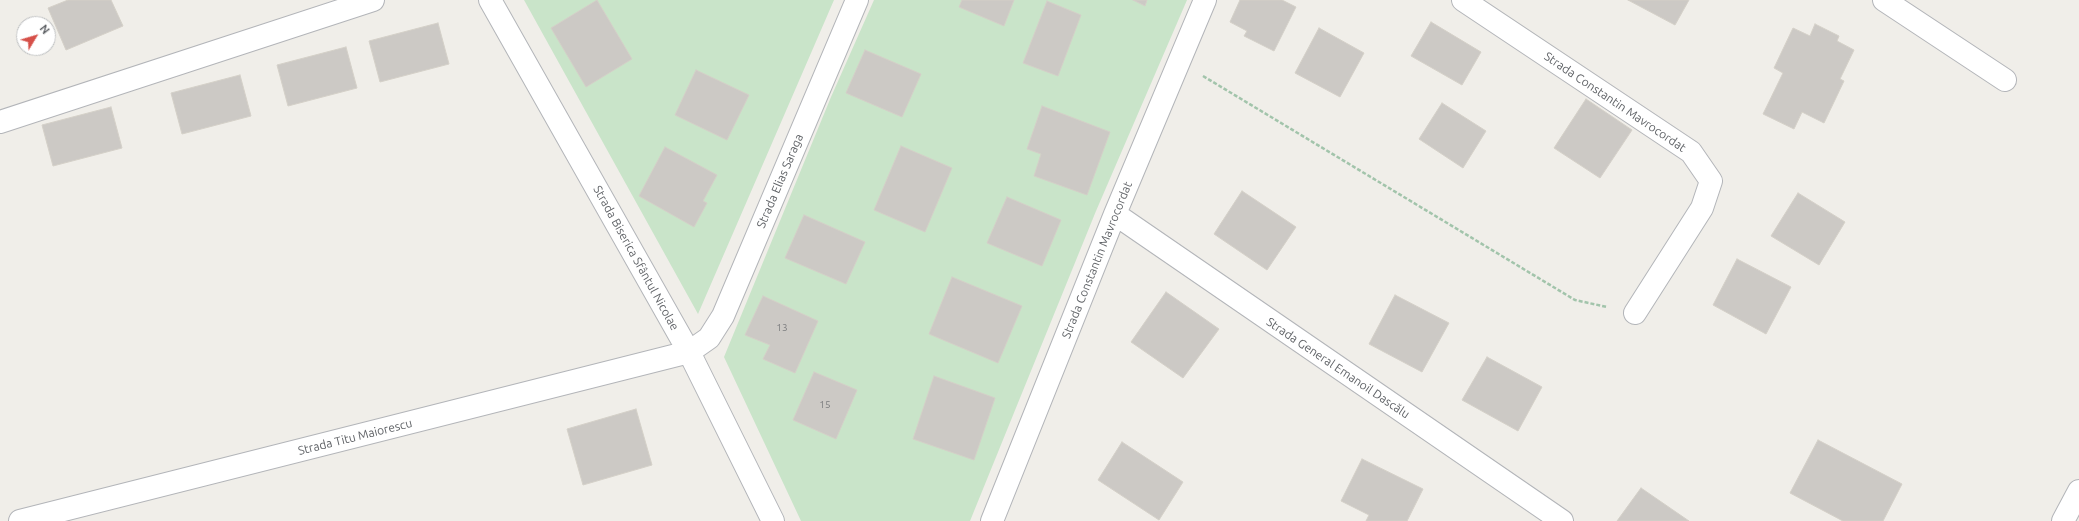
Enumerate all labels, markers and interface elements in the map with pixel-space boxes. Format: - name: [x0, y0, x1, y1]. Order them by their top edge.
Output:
- north arrow: [16, 16, 56, 56]
- text: N: [37, 22, 52, 36]
- street label: Strada Constantin Mavrocordat: [1541, 49, 1689, 155]
- street label: Strada Elias Saraga: [754, 132, 806, 230]
- street label: Strada Constantin Mavrocordat: [1059, 179, 1135, 341]
- street label: Strada Biserica Sfântul Nicolae: [590, 183, 682, 333]
- street label: Strada General Emanoil Dascălu: [1264, 315, 1412, 421]
- house number: 13: [776, 322, 788, 334]
- house number: 15: [819, 399, 831, 411]
- street label: Strada Titu Maiorescu: [296, 416, 414, 458]

